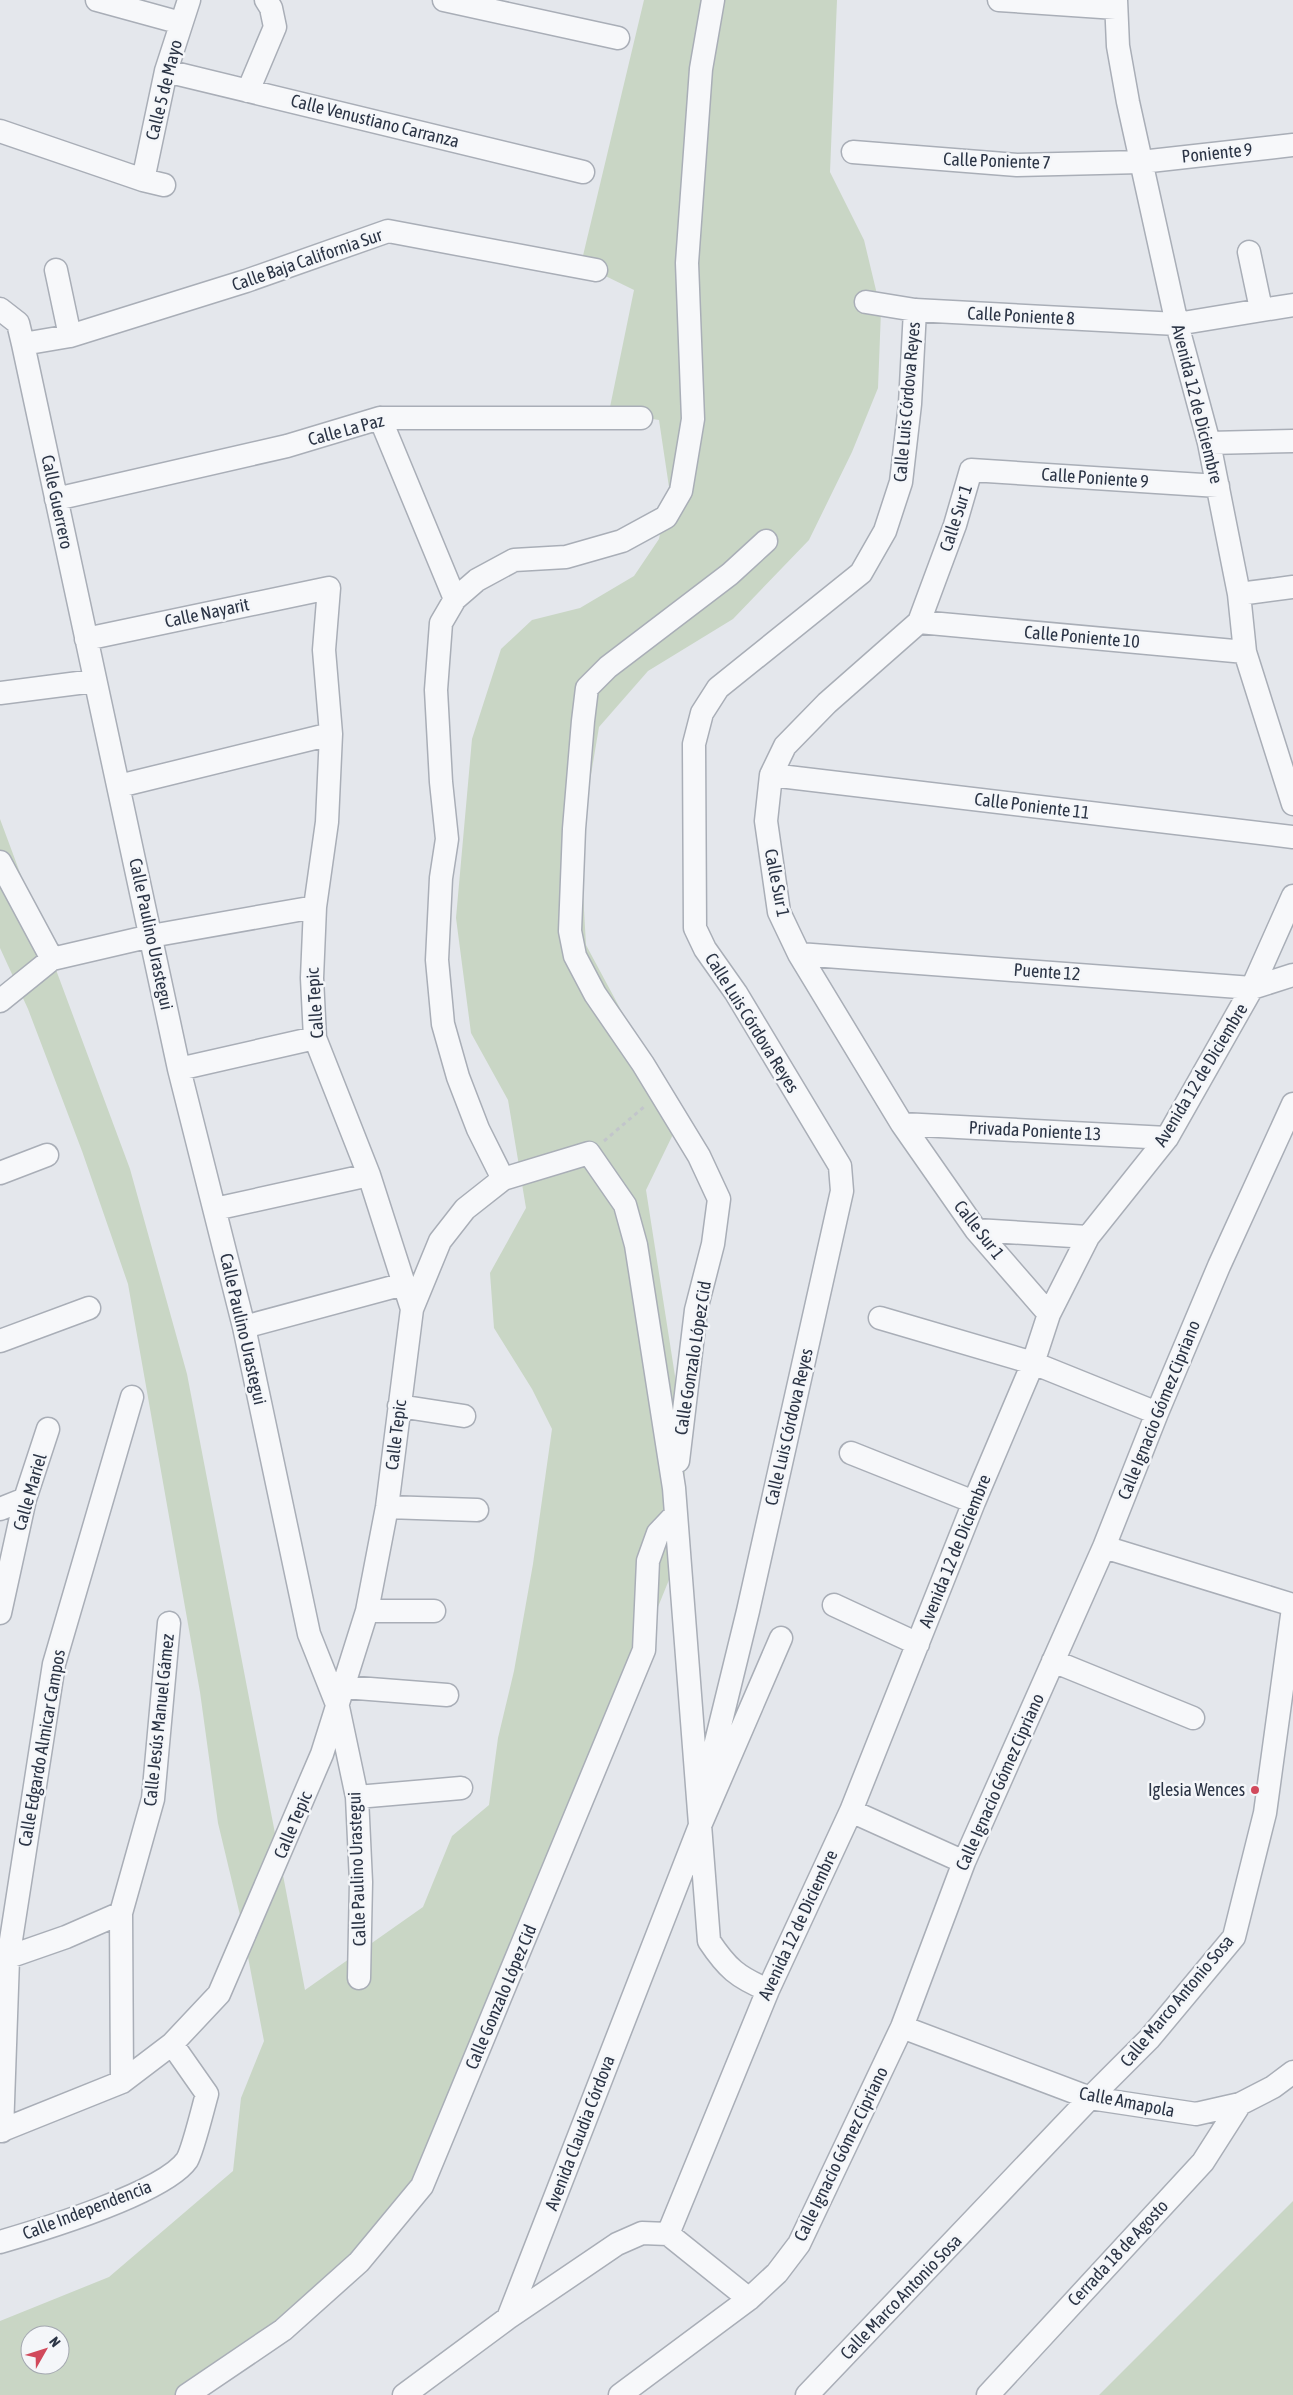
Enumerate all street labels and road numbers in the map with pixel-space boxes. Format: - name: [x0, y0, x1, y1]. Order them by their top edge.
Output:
- street label: Calle 5 de Mayo: [141, 38, 186, 142]
- street label: Calle Venustiano Carranza: [289, 89, 461, 152]
- street label: Poniente 9: [1181, 138, 1253, 167]
- street label: Calle Poniente 7: [943, 148, 1051, 173]
- street label: Calle Baja California Sur: [229, 224, 385, 295]
- street label: Calle Poniente 8: [967, 302, 1075, 329]
- street label: Calle Luis Córdova Reyes: [889, 321, 924, 483]
- street label: Avenida 12 de Diciembre: [1168, 322, 1227, 486]
- street label: Calle La Paz: [306, 409, 387, 450]
- street label: Calle Guerrero: [37, 453, 78, 551]
- street label: Calle Poniente 9: [1041, 463, 1149, 492]
- street label: Calle Sur 1: [935, 482, 976, 554]
- street label: Calle Nayarit: [163, 593, 251, 632]
- street label: Calle Poniente 10: [1023, 621, 1141, 652]
- street label: Calle Poniente 11: [973, 788, 1091, 823]
- street label: Calle Sur 1: [761, 847, 794, 919]
- street label: Calle Paulino Urastegui: [125, 856, 178, 1012]
- street label: Calle Luis Córdova Reyes: [701, 949, 804, 1096]
- street label: Puente 12: [1013, 959, 1081, 984]
- street label: Calle Tepic: [302, 967, 327, 1039]
- street label: Avenida 12 de Diciembre: [1150, 999, 1252, 1150]
- street label: Privada Poniente 13: [968, 1117, 1102, 1144]
- street label: Calle Sur 1: [950, 1196, 1009, 1263]
- street label: Calle Paulino Urastegui: [216, 1251, 271, 1407]
- street label: Calle Gonzalo López Cid: [670, 1280, 715, 1436]
- street label: Calle Ignacio Gómez Cipriano: [1113, 1317, 1204, 1503]
- street label: Calle Luis Córdova Reyes: [760, 1346, 817, 1507]
- street label: Calle Tepic: [381, 1398, 410, 1471]
- street label: Calle Mariel: [8, 1451, 51, 1533]
- street label: Avenida 12 de Diciembre: [914, 1471, 995, 1630]
- street label: Calle Jesús Manuel Gámez: [139, 1632, 178, 1807]
- street label: Calle Edgardo Almicar Campos: [14, 1648, 69, 1848]
- street label: Calle Ignacio Gómez Cipriano: [951, 1690, 1048, 1874]
- street label: Calle Tepic: [269, 1788, 316, 1861]
- street label: Calle Paulino Urastegui: [343, 1791, 370, 1947]
- street label: Avenida 12 de Diciembre: [754, 1846, 842, 2003]
- street label: Calle Gonzalo López Cid: [461, 1921, 541, 2072]
- street label: Calle Marco Antonio Sosa: [1115, 1931, 1238, 2071]
- street label: Avenida Claudia Córdova: [540, 2052, 619, 2213]
- street label: Calle Ignacio Gómez Cipriano: [789, 2063, 892, 2244]
- street label: Calle Amapola: [1078, 2082, 1177, 2121]
- street label: Calle Independencia: [19, 2175, 154, 2244]
- street label: Cerrada 18 de Agosto: [1063, 2195, 1172, 2310]
- street label: Calle Marco Antonio Sosa: [836, 2230, 966, 2363]

